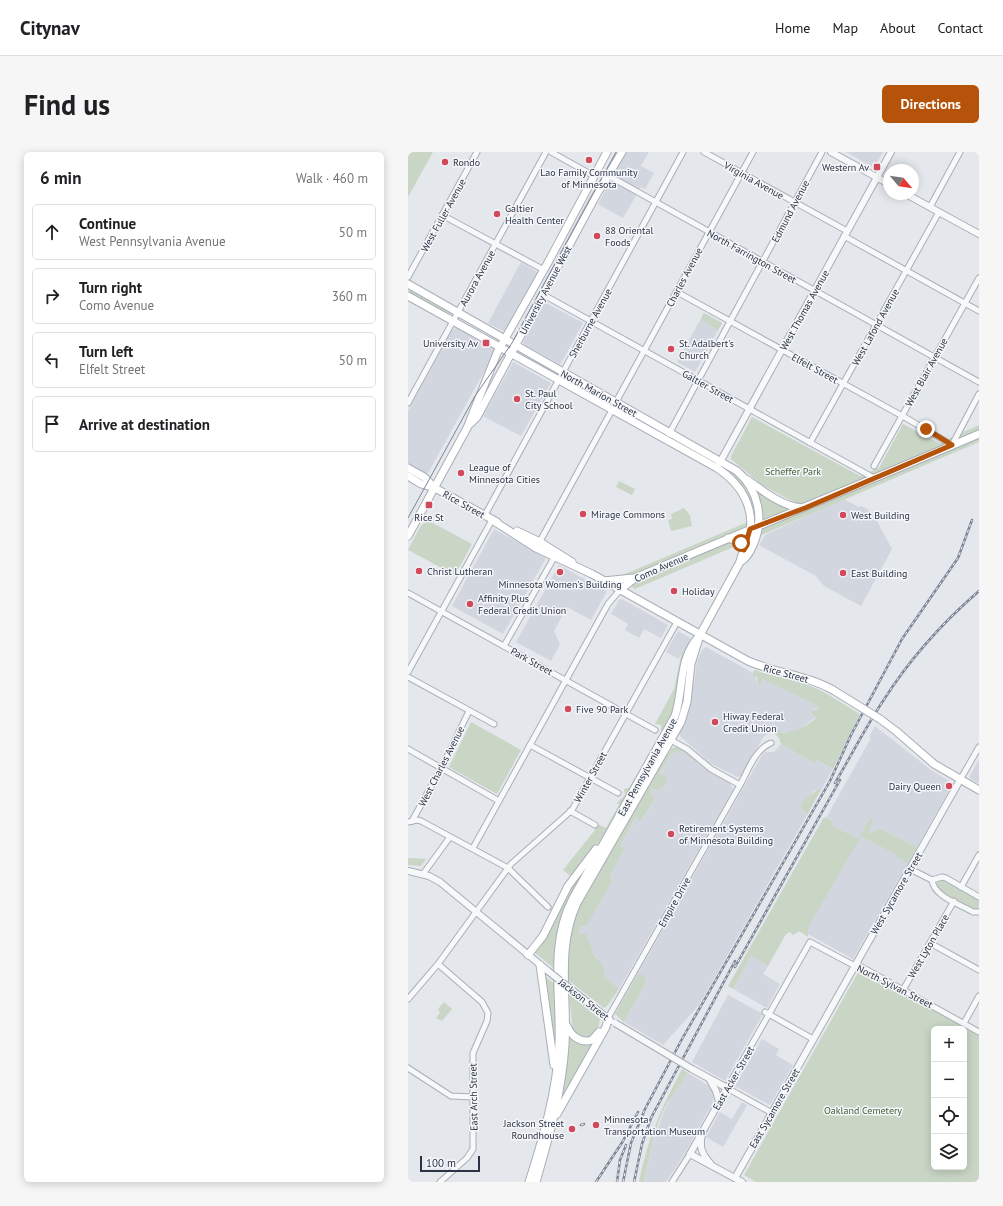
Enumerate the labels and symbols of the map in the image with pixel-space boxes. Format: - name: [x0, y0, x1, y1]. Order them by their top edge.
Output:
- marker: Lao Family Community of Minnesota: [584, 155, 594, 165]
- place label: Rondo: [453, 156, 480, 169]
- marker: Rondo: [440, 157, 450, 167]
- street label: Virginia Avenue: [721, 158, 786, 202]
- place label: Western Av: [822, 161, 869, 174]
- marker: Western Av: [872, 162, 882, 172]
- north arrow: [883, 164, 919, 200]
- place label: Lao Family Community of Minnesota: [540, 166, 638, 191]
- street label: West Fuller Avenue: [418, 176, 469, 254]
- street label: Edmund Avenue: [769, 178, 812, 245]
- place label: Galtier Health Center: [505, 202, 564, 227]
- marker: Galtier Health Center: [492, 209, 502, 219]
- place label: 88 Oriental Foods: [605, 224, 653, 249]
- street label: North Farrington Street: [705, 226, 799, 287]
- marker: 88 Oriental Foods: [592, 231, 602, 241]
- street label: University Avenue West: [516, 243, 575, 337]
- street label: Charles Avenue: [663, 245, 706, 309]
- street label: Aurora Avenue: [457, 248, 498, 308]
- street label: West Thomas Avenue: [777, 268, 832, 353]
- street label: Sherburne Avenue: [566, 286, 615, 360]
- street label: West Lafond Avenue: [849, 286, 902, 368]
- street label: West Blair Avenue: [902, 336, 951, 409]
- place label: University Av: [423, 337, 478, 350]
- place label: St. Adalbert's Church: [679, 337, 734, 362]
- marker: University Av: [481, 338, 491, 348]
- marker: St. Adalbert's Church: [666, 344, 676, 354]
- street label: Elfelt Street: [789, 350, 841, 387]
- street label: North Marion Street: [558, 367, 640, 420]
- street label: Galtier Street: [680, 367, 736, 406]
- place label: St. Paul City School: [525, 387, 573, 412]
- marker: St. Paul City School: [512, 394, 522, 404]
- route end: [917, 420, 935, 438]
- place label: League of Minnesota Cities: [469, 461, 540, 486]
- park label: Scheffer Park: [765, 465, 821, 478]
- marker: League of Minnesota Cities: [456, 468, 466, 478]
- street label: Rice Street: [440, 488, 488, 522]
- marker: Rice St: [424, 500, 434, 510]
- place label: Mirage Commons: [591, 508, 665, 521]
- marker: Mirage Commons: [578, 509, 588, 519]
- place label: West Building: [851, 509, 910, 522]
- marker: West Building: [838, 510, 848, 520]
- place label: Rice St: [414, 511, 444, 524]
- route start: [732, 534, 750, 552]
- street label: Como Avenue: [632, 550, 690, 585]
- place label: Christ Lutheran: [427, 565, 493, 578]
- marker: Christ Lutheran: [414, 566, 424, 576]
- marker: Minnesota Women's Building: [555, 567, 565, 577]
- place label: East Building: [851, 567, 907, 580]
- marker: East Building: [838, 568, 848, 578]
- place label: Minnesota Women's Building: [498, 578, 622, 591]
- place label: Holiday: [682, 585, 715, 598]
- marker: Holiday: [669, 586, 679, 596]
- place label: Affinity Plus Federal Credit Union: [478, 592, 566, 617]
- marker: Affinity Plus Federal Credit Union: [465, 599, 475, 609]
- street label: Park Street: [508, 645, 556, 679]
- street label: Rice Street: [762, 661, 810, 686]
- place label: Five 90 Park: [576, 703, 628, 716]
- marker: Five 90 Park: [563, 704, 573, 714]
- place label: Hiway Federal Credit Union: [723, 710, 784, 735]
- street label: East Pennsylvania Avenue: [615, 716, 680, 819]
- marker: Hiway Federal Credit Union: [710, 717, 720, 727]
- street label: West Charles Avenue: [416, 724, 467, 809]
- street label: Winter Street: [571, 749, 610, 805]
- place label: Dairy Queen: [889, 780, 941, 793]
- marker: Dairy Queen: [944, 781, 954, 791]
- place label: Retirement Systems of Minnesota Building: [679, 822, 773, 847]
- marker: Retirement Systems of Minnesota Building: [666, 829, 676, 839]
- street label: West Sycamore Street: [868, 849, 926, 937]
- street label: Empire Drive: [655, 875, 693, 930]
- street label: West Lyton Place: [905, 912, 952, 981]
- street label: North Sylvan Street: [855, 962, 936, 1012]
- street label: Jackson Street: [555, 975, 612, 1023]
- street label: East Acker Street: [710, 1043, 757, 1113]
- street label: East Arch Street: [466, 1062, 481, 1131]
- street label: East Sycamore Street: [746, 1065, 803, 1151]
- park label: Oakland Cemetery: [824, 1104, 902, 1117]
- place label: Minnesota Transportation Museum: [604, 1113, 705, 1138]
- place label: Jackson Street Roundhouse: [503, 1117, 565, 1142]
- marker: Minnesota Transportation Museum: [591, 1120, 601, 1130]
- marker: Jackson Street Roundhouse: [567, 1124, 577, 1134]
- scale bar: [420, 1154, 480, 1173]

